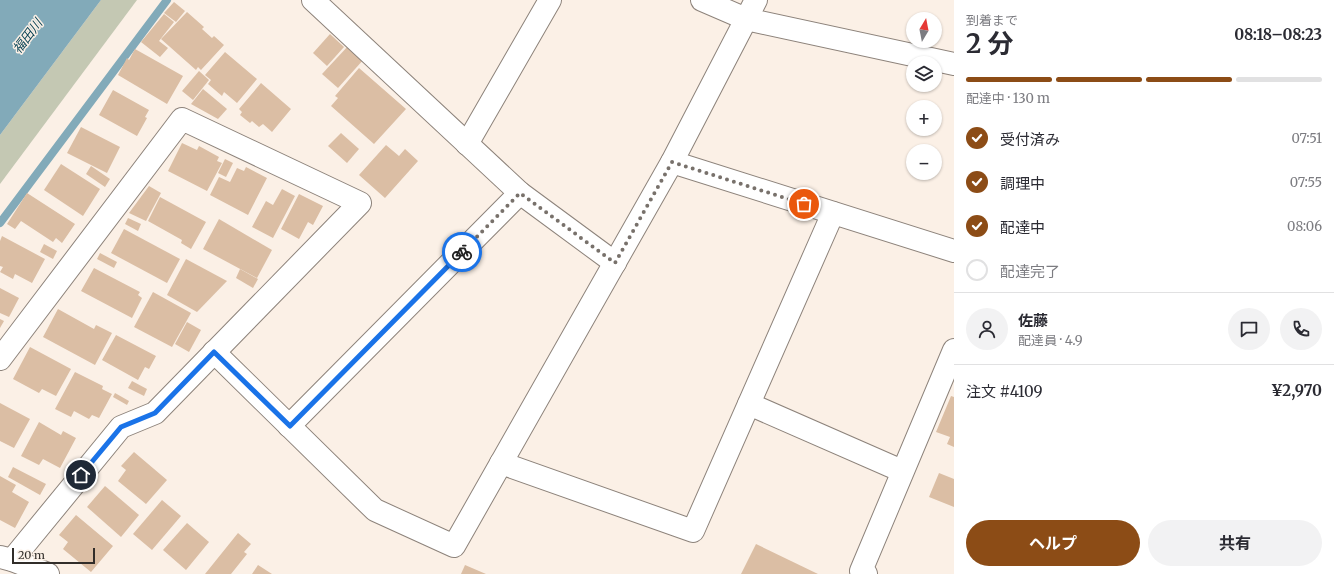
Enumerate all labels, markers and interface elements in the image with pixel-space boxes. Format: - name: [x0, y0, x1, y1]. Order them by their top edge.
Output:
- north arrow: [906, 12, 942, 48]
- map controls: [906, 12, 942, 180]
- text: 到着まで: [966, 12, 1018, 29]
- water label: 福田川: [9, 14, 47, 57]
- text: 08:18–08:23: [1234, 25, 1322, 44]
- text: 2 分: [966, 27, 1013, 60]
- button: layers: [906, 56, 942, 92]
- text: 配達中 · 130 m: [966, 90, 1050, 107]
- button: +: [906, 100, 942, 136]
- icon: check: [966, 127, 988, 149]
- text: 受付済み: [1000, 130, 1060, 149]
- text: 07:51: [1291, 130, 1322, 147]
- button: −: [906, 144, 942, 180]
- icon: check: [966, 171, 988, 193]
- text: 調理中: [1000, 174, 1045, 193]
- text: 07:55: [1290, 174, 1322, 191]
- pin: [787, 187, 821, 221]
- icon: bag: [793, 193, 815, 215]
- icon: check: [966, 215, 988, 237]
- text: 配達中: [1000, 218, 1045, 237]
- text: 08:06: [1287, 218, 1322, 235]
- courier: [442, 232, 482, 272]
- icon: bike: [451, 241, 473, 263]
- text: 配達完了: [1000, 262, 1060, 281]
- button: person: [966, 308, 1008, 350]
- button: chat: [1228, 308, 1270, 350]
- button: phone: [1280, 308, 1322, 350]
- text: 佐藤: [1018, 311, 1048, 330]
- text: 配達員 · 4.9: [1018, 332, 1083, 349]
- text: ¥2,970: [1271, 381, 1322, 400]
- text: 注文 #4109: [966, 382, 1043, 401]
- pin: [64, 458, 98, 492]
- icon: home: [70, 464, 92, 486]
- button: ヘルプ: [966, 520, 1140, 566]
- button: 共有: [1148, 520, 1322, 566]
- scale bar: [12, 546, 95, 565]
- text: 20 m: [18, 548, 45, 562]

